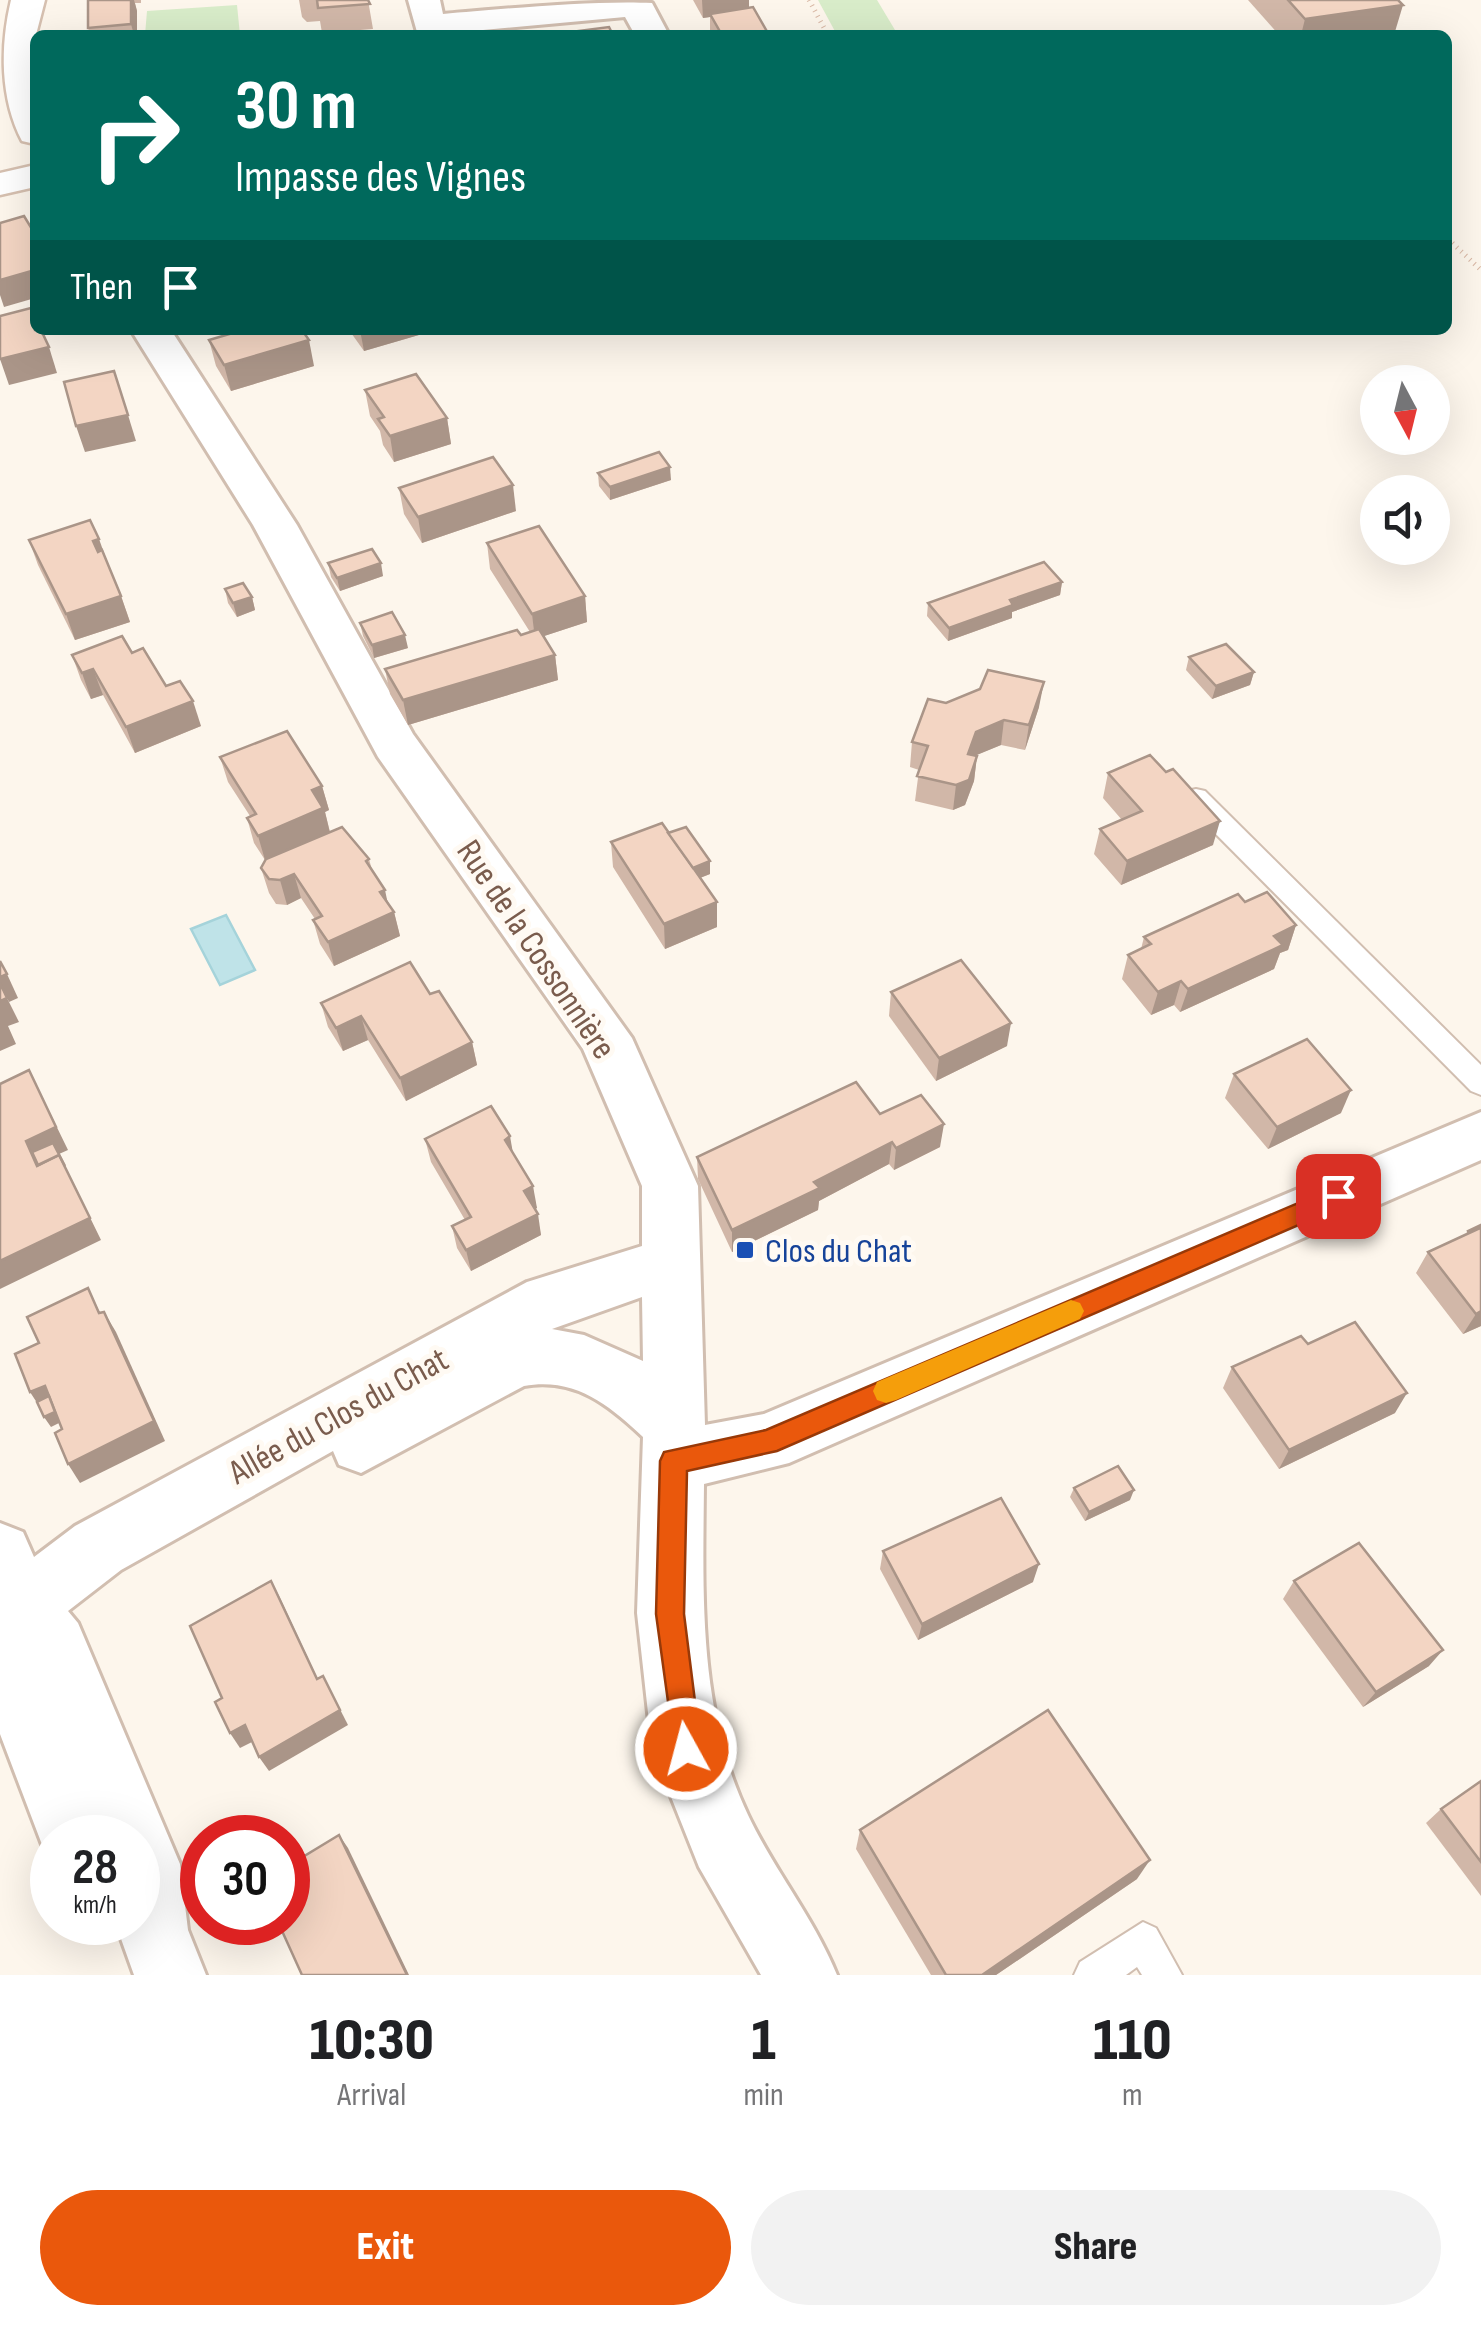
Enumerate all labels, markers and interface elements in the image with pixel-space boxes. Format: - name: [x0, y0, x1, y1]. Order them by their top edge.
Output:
- text: 30 m: [235, 65, 357, 149]
- icon: right: [70, 70, 200, 200]
- text: Impasse des Vignes: [235, 150, 526, 205]
- icon: arrive: [153, 260, 208, 315]
- text: Then: [70, 265, 133, 310]
- north arrow: [1360, 365, 1450, 455]
- map controls: [1360, 365, 1450, 565]
- button: sound: [1360, 475, 1450, 565]
- street label: Rue de la Cossonnière: [447, 832, 625, 1067]
- pin: [1296, 1154, 1381, 1239]
- icon: arrive: [1311, 1169, 1366, 1224]
- place label: Clos du Chat: [765, 1230, 912, 1273]
- marker: Clos du Chat: [734, 1239, 756, 1261]
- street label: Allée du Clos du Chat: [221, 1338, 456, 1495]
- position arrow: [634, 1697, 738, 1801]
- speed limit sign: 30: [180, 1815, 310, 1945]
- text: 28: [72, 1838, 118, 1898]
- text: km/h: [73, 1890, 117, 1921]
- text: 10:30: [309, 2005, 434, 2077]
- text: 1: [751, 2005, 776, 2077]
- text: 110: [1093, 2005, 1172, 2077]
- text: Arrival: [337, 2076, 406, 2115]
- text: min: [743, 2076, 784, 2115]
- text: m: [1122, 2076, 1143, 2115]
- button: Exit: [40, 2190, 731, 2305]
- button: Share: [751, 2190, 1441, 2305]

